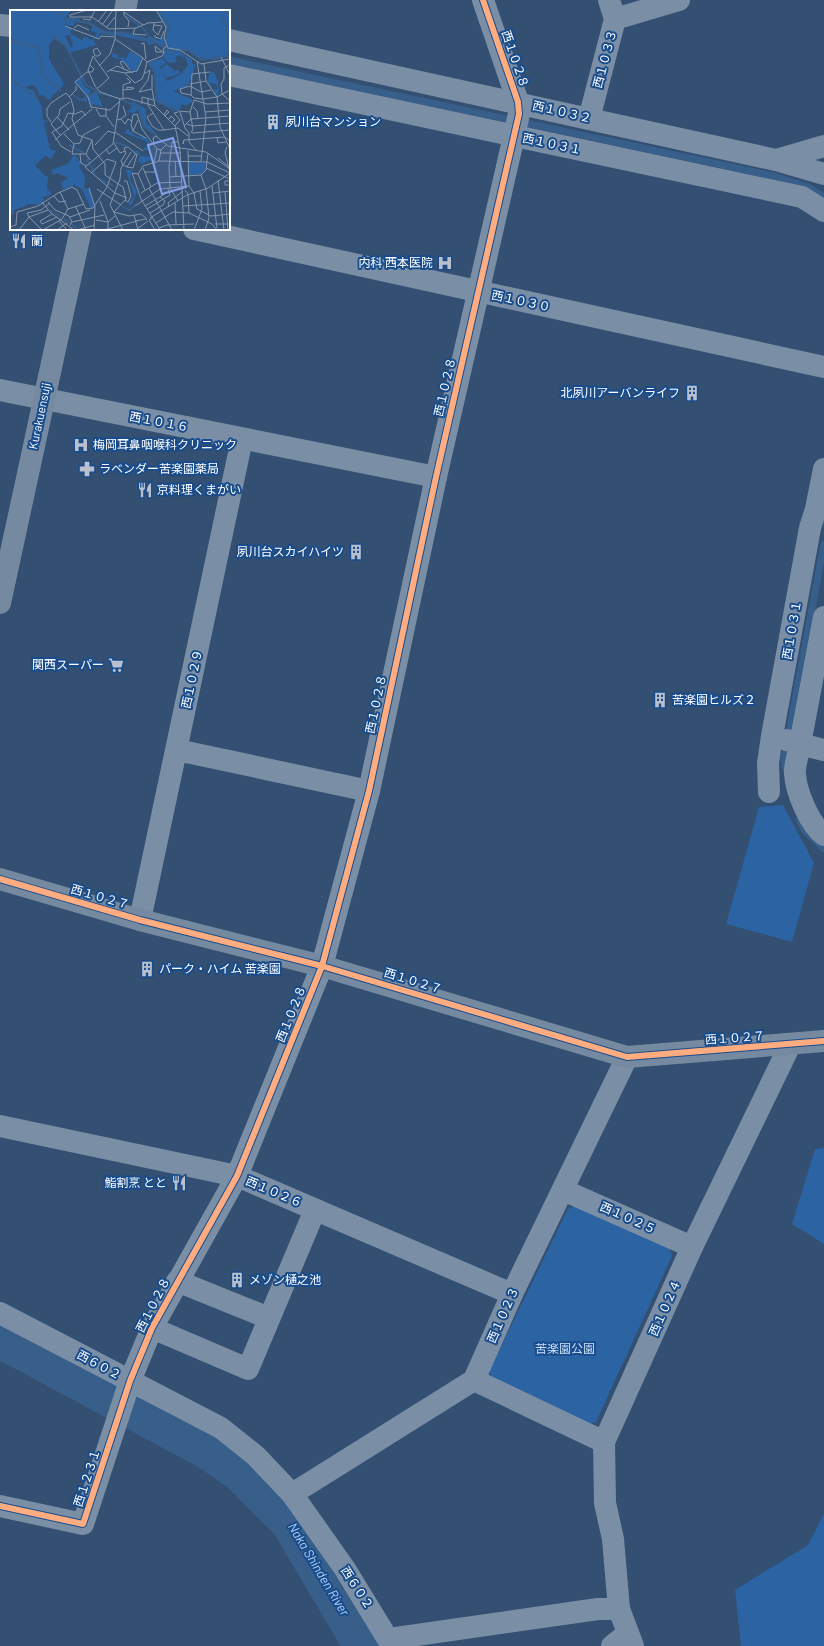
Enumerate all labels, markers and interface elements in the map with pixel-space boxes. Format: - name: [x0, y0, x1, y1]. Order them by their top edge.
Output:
- inset map: [10, 10, 230, 230]
- street label: 西１０２８: [500, 28, 532, 89]
- street label: 西１０３３: [590, 28, 619, 90]
- street label: 西１０３２: [531, 97, 593, 125]
- building icon: 夙川台マンション: [264, 113, 282, 131]
- place label: 夙川台マンション: [285, 114, 381, 128]
- street label: 西１０３１: [521, 130, 583, 156]
- restaurant icon: 蘭: [10, 232, 28, 250]
- place label: 蘭: [31, 233, 43, 247]
- hospital icon: 内科 西本医院: [436, 254, 454, 272]
- place label: 内科 西本医院: [359, 255, 433, 269]
- street label: 西１０３０: [490, 287, 552, 313]
- street label: 西１０２８: [430, 356, 458, 418]
- street label: Kurakuensuji: [25, 381, 53, 450]
- building icon: 北夙川アーバンライフ: [683, 384, 701, 402]
- place label: 北夙川アーバンライフ: [560, 385, 680, 399]
- street label: 西１０１６: [128, 408, 190, 434]
- hospital icon: 梅岡耳鼻咽喉科クリニック: [72, 436, 90, 454]
- place label: 梅岡耳鼻咽喉科クリニック: [93, 437, 237, 451]
- pharmacy icon: ラベンダー苦楽園薬局: [78, 460, 96, 478]
- place label: ラベンダー苦楽園薬局: [99, 461, 219, 475]
- restaurant icon: 京料理くまがい: [136, 481, 154, 499]
- place label: 京料理くまがい: [157, 482, 241, 496]
- building icon: 夙川台スカイハイツ: [347, 543, 365, 561]
- place label: 夙川台スカイハイツ: [236, 544, 344, 558]
- street label: 西１０３１: [779, 599, 803, 661]
- street label: 西１０２９: [178, 648, 204, 710]
- supermarket icon: 関西スーパー: [107, 656, 125, 674]
- place label: 関西スーパー: [32, 657, 104, 671]
- street label: 西１０２８: [362, 673, 388, 735]
- building icon: 苦楽園ヒルズ２: [651, 691, 669, 709]
- place label: 苦楽園ヒルズ２: [672, 692, 756, 706]
- street label: 西１０２７: [70, 881, 131, 911]
- building icon: パーク・ハイム 苦楽園: [138, 960, 156, 978]
- place label: パーク・ハイム 苦楽園: [159, 961, 281, 975]
- street label: 西１０２７: [383, 965, 444, 996]
- street label: 西１０２８: [272, 983, 308, 1044]
- street label: 西１０２７: [705, 1028, 765, 1046]
- street label: 西１０２６: [244, 1173, 305, 1209]
- restaurant icon: 鮨割烹 とと: [170, 1174, 188, 1192]
- place label: 鮨割烹 とと: [105, 1175, 167, 1189]
- street label: 西１０２５: [598, 1198, 659, 1236]
- building icon: メゾン樋之池: [228, 1271, 246, 1289]
- place label: メゾン樋之池: [249, 1272, 321, 1286]
- street label: 西１０２８: [132, 1275, 172, 1334]
- street label: 西１０２４: [645, 1277, 683, 1338]
- street label: 西１０２３: [483, 1284, 521, 1345]
- park label: 苦楽園公園: [535, 1341, 595, 1355]
- street label: 西６０２: [75, 1347, 124, 1382]
- street label: 西１２３１: [70, 1447, 102, 1508]
- water label: Naka Shinden River: [285, 1519, 353, 1619]
- street label: 西６０２: [339, 1564, 377, 1611]

